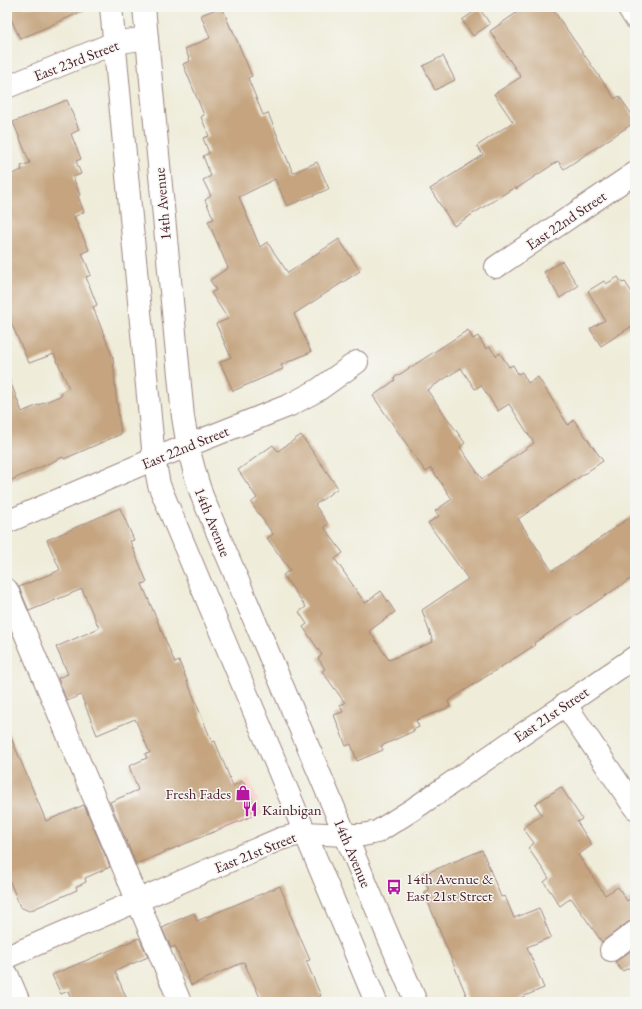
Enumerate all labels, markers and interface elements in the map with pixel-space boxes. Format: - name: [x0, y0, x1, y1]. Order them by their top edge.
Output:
- street label: East 23rd Street: [31, 35, 121, 85]
- street label: 14th Avenue: [149, 167, 175, 241]
- street label: East 22nd Street: [522, 186, 610, 254]
- street label: East 22nd Street: [139, 421, 232, 473]
- street label: 14th Avenue: [191, 485, 236, 559]
- street label: East 21st Street: [510, 682, 592, 746]
- place label: Fresh Fades: [165, 784, 231, 803]
- shop icon: Fresh Fades: [234, 784, 252, 802]
- restaurant icon: Kainbigan: [241, 800, 259, 818]
- place label: Kainbigan: [262, 800, 322, 819]
- street label: 14th Avenue: [330, 816, 376, 890]
- street label: East 21st Street: [211, 827, 299, 877]
- place label: 14th Avenue & East 21st Street: [406, 869, 494, 905]
- bus stop icon: 14th Avenue & East 21st Street: [385, 878, 403, 896]

